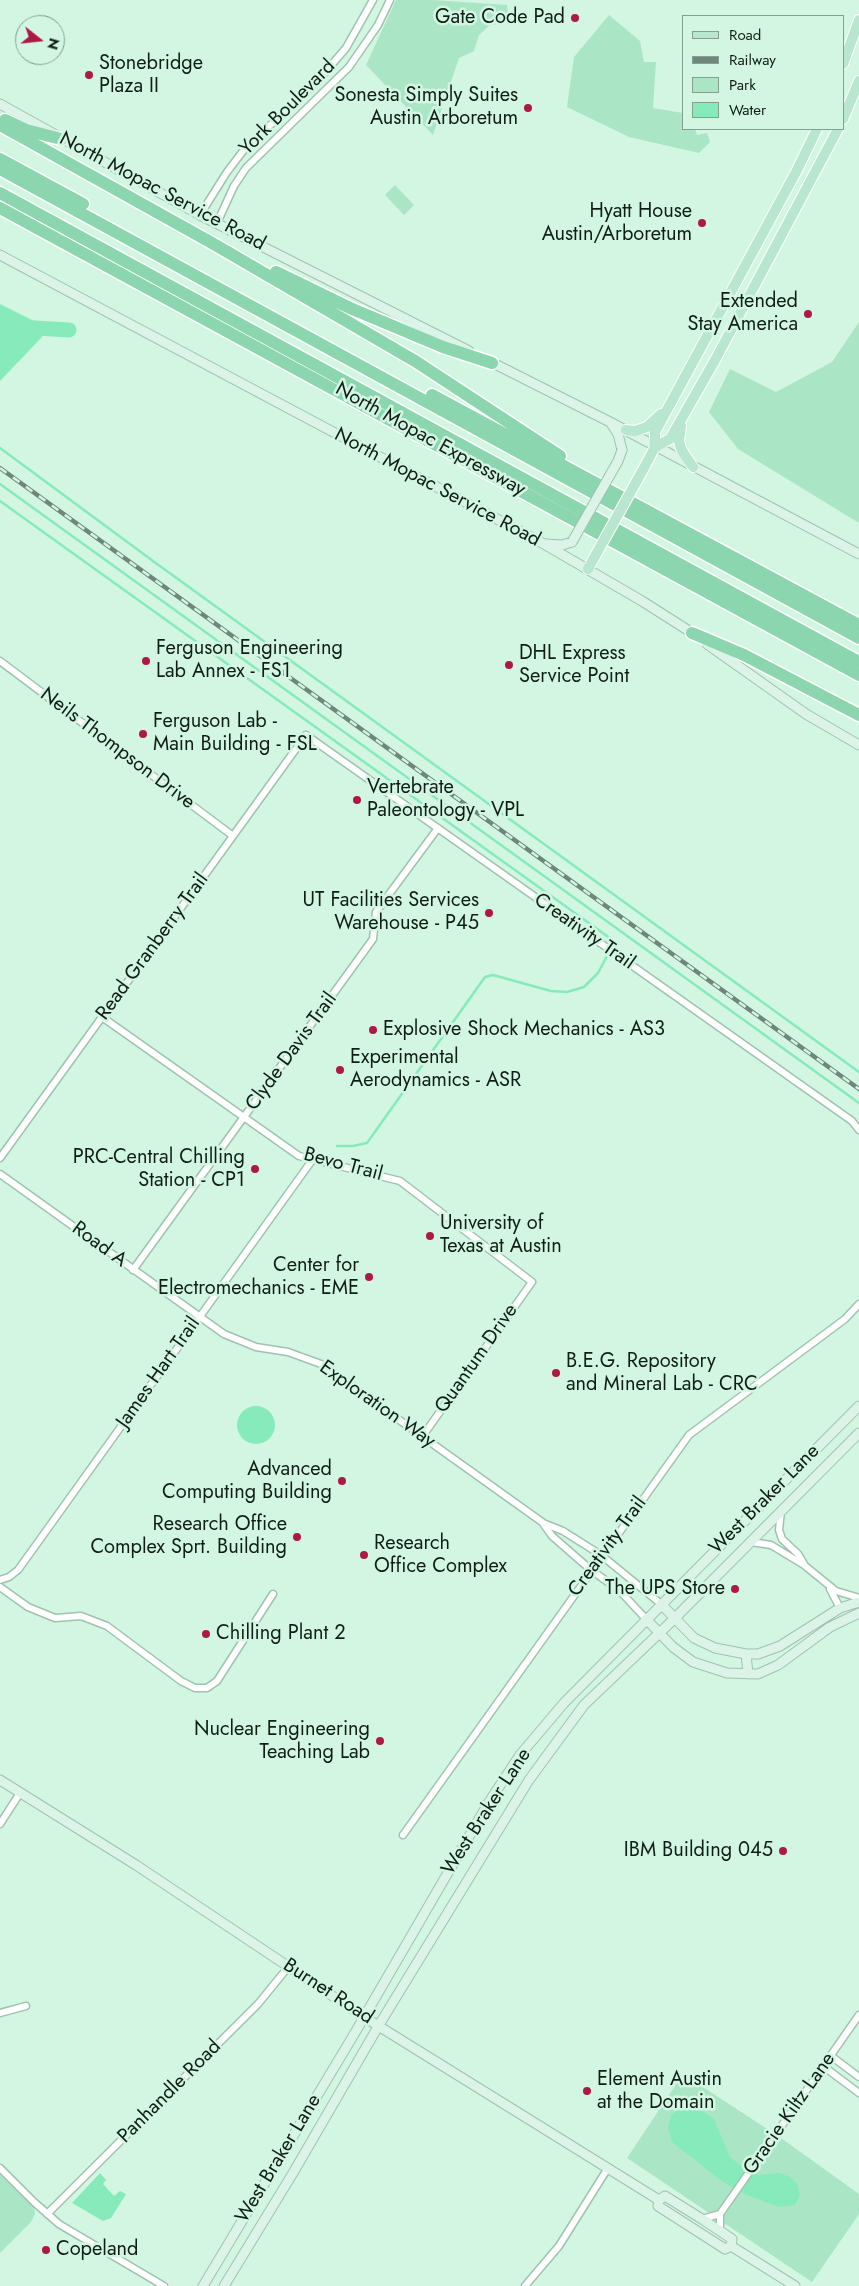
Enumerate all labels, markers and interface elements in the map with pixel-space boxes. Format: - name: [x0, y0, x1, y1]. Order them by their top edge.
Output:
- place label: Gate Code Pad: [435, 6, 565, 30]
- marker: Gate Code Pad: [569, 12, 581, 24]
- north arrow: [15, 15, 65, 65]
- legend: [682, 15, 844, 130]
- text: Road: [729, 24, 761, 46]
- text: N: [42, 36, 65, 52]
- text: Railway: [729, 49, 776, 71]
- place label: Stonebridge Plaza II: [99, 52, 203, 99]
- street label: York Boulevard: [235, 55, 341, 161]
- marker: Stonebridge Plaza II: [83, 69, 95, 81]
- text: Park: [729, 74, 756, 96]
- place label: Sonesta Simply Suites Austin Arboretum: [334, 84, 518, 131]
- text: Water: [729, 99, 766, 121]
- marker: Sonesta Simply Suites Austin Arboretum: [522, 102, 534, 114]
- street label: North Mopac Service Road: [55, 127, 269, 257]
- place label: Hyatt House Austin/Arboretum: [542, 200, 692, 247]
- marker: Hyatt House Austin/Arboretum: [696, 217, 708, 229]
- place label: Extended Stay America: [688, 290, 798, 337]
- marker: Extended Stay America: [802, 308, 814, 320]
- street label: North Mopac Expressway: [331, 378, 529, 502]
- street label: North Mopac Service Road: [330, 423, 544, 553]
- place label: Ferguson Engineering Lab Annex - FS1: [156, 637, 343, 684]
- place label: DHL Express Service Point: [519, 642, 629, 689]
- marker: Ferguson Engineering Lab Annex - FS1: [140, 655, 152, 667]
- marker: DHL Express Service Point: [503, 659, 515, 671]
- street label: Neils Thompson Drive: [35, 683, 199, 815]
- place label: Ferguson Lab - Main Building - FSL: [153, 710, 317, 757]
- marker: Ferguson Lab - Main Building - FSL: [137, 728, 149, 740]
- place label: Vertebrate Paleontology - VPL: [367, 776, 524, 823]
- marker: Vertebrate Paleontology - VPL: [351, 794, 363, 806]
- street label: Read Granberry Trail: [92, 869, 214, 1025]
- street label: Creativity Trail: [529, 888, 639, 976]
- place label: UT Facilities Services Warehouse - P45: [303, 889, 479, 936]
- marker: UT Facilities Services Warehouse - P45: [483, 907, 495, 919]
- street label: Clyde Davis Trail: [241, 988, 343, 1116]
- place label: Explosive Shock Mechanics - AS3: [383, 1018, 665, 1042]
- marker: Explosive Shock Mechanics - AS3: [367, 1024, 379, 1036]
- place label: Experimental Aerodynamics - ASR: [350, 1046, 521, 1093]
- marker: Experimental Aerodynamics - ASR: [334, 1064, 346, 1076]
- street label: Bevo Trail: [301, 1143, 385, 1187]
- place label: PRC-Central Chilling Station - CP1: [73, 1146, 245, 1193]
- marker: PRC-Central Chilling Station - CP1: [249, 1163, 261, 1175]
- place label: University of Texas at Austin: [440, 1212, 562, 1259]
- street label: Road A: [67, 1217, 131, 1273]
- marker: University of Texas at Austin: [424, 1230, 436, 1242]
- place label: Center for Electromechanics - EME: [158, 1254, 359, 1301]
- marker: Center for Electromechanics - EME: [363, 1271, 375, 1283]
- street label: Quantum Drive: [431, 1300, 523, 1418]
- street label: James Hart Trail: [112, 1313, 206, 1433]
- place label: B.E.G. Repository and Mineral Lab - CRC: [566, 1350, 758, 1397]
- street label: Exploration Way: [314, 1356, 440, 1454]
- marker: B.E.G. Repository and Mineral Lab - CRC: [550, 1367, 562, 1379]
- street label: West Braker Lane: [705, 1440, 825, 1560]
- place label: Advanced Computing Building: [162, 1458, 332, 1505]
- marker: Advanced Computing Building: [336, 1475, 348, 1487]
- street label: Creativity Trail: [564, 1492, 652, 1602]
- place label: Research Office Complex Sprt. Building: [90, 1513, 287, 1560]
- marker: Research Office Complex Sprt. Building: [291, 1531, 303, 1543]
- place label: Research Office Complex: [374, 1532, 507, 1579]
- marker: Research Office Complex: [358, 1549, 370, 1561]
- place label: The UPS Store: [605, 1577, 725, 1601]
- marker: The UPS Store: [729, 1583, 741, 1595]
- place label: Chilling Plant 2: [216, 1622, 346, 1646]
- marker: Chilling Plant 2: [200, 1628, 212, 1640]
- place label: Nuclear Engineering Teaching Lab: [194, 1718, 370, 1765]
- marker: Nuclear Engineering Teaching Lab: [374, 1735, 386, 1747]
- street label: West Braker Lane: [437, 1744, 537, 1880]
- place label: IBM Building 045: [624, 1839, 773, 1863]
- marker: IBM Building 045: [777, 1845, 789, 1857]
- street label: Burnet Road: [278, 1954, 378, 2030]
- street label: Panhandle Road: [113, 2035, 227, 2149]
- street label: Gracie Kiltz Lane: [739, 2048, 841, 2180]
- place label: Element Austin at the Domain: [597, 2068, 722, 2115]
- marker: Element Austin at the Domain: [581, 2085, 593, 2097]
- street label: West Braker Lane: [231, 2090, 327, 2228]
- place label: Copeland: [56, 2238, 138, 2262]
- marker: Copeland: [40, 2244, 52, 2256]

